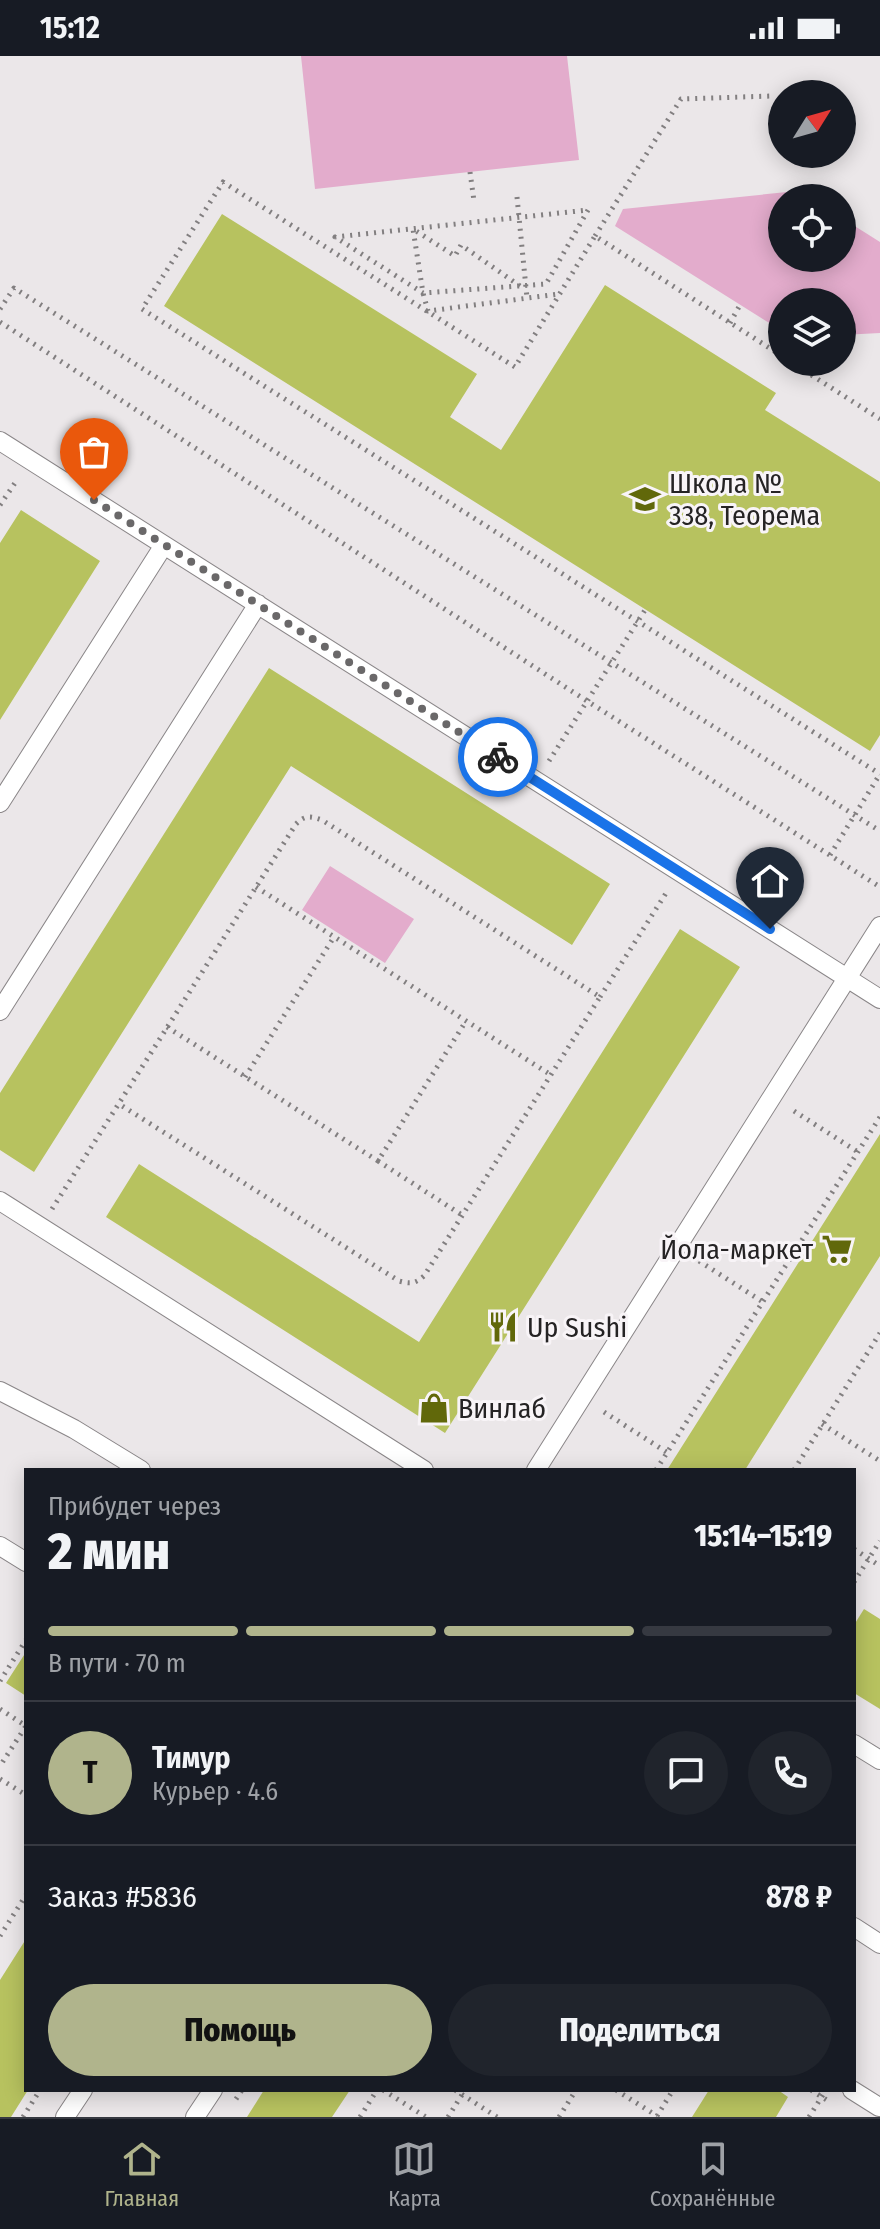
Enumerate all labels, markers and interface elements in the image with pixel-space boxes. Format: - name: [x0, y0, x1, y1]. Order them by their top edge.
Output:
- text: 15:12: [40, 10, 100, 46]
- north arrow: [768, 80, 856, 168]
- map controls: [768, 80, 856, 376]
- button: locate: [768, 184, 856, 272]
- button: layers: [768, 288, 856, 376]
- pin: [60, 418, 128, 500]
- icon: bag: [72, 430, 116, 474]
- place label: Школа № 338, Теорема: [669, 467, 820, 532]
- school or university icon: Школа № 338, Теорема: [628, 482, 662, 516]
- courier: [458, 717, 538, 797]
- icon: bike: [476, 735, 520, 779]
- pin: [736, 847, 804, 929]
- icon: home: [748, 859, 792, 903]
- supermarket icon: Йола-маркет: [820, 1232, 854, 1266]
- place label: Йола-маркет: [660, 1233, 814, 1266]
- restaurant icon: Up Sushi: [486, 1310, 520, 1344]
- place label: Up Sushi: [527, 1311, 627, 1344]
- shop icon: Винлаб: [417, 1391, 451, 1425]
- place label: Винлаб: [458, 1392, 546, 1425]
- text: Прибудет через: [48, 1491, 221, 1522]
- text: 15:14–15:19: [694, 1518, 832, 1554]
- text: 2 мин: [48, 1520, 170, 1583]
- text: В пути · 70 m: [48, 1648, 186, 1679]
- button: chat: [644, 1731, 728, 1815]
- button: phone: [748, 1731, 832, 1815]
- text: Тимур: [152, 1740, 231, 1776]
- text: Т: [83, 1755, 97, 1791]
- text: Курьер · 4.6: [152, 1776, 278, 1807]
- text: Заказ #5836: [48, 1879, 197, 1915]
- text: 878 ₽: [766, 1879, 832, 1915]
- button: Помощь: [48, 1984, 432, 2076]
- button: Поделиться: [448, 1984, 832, 2076]
- tab: Главная: [105, 2137, 179, 2212]
- tab: Карта: [388, 2137, 441, 2212]
- tab: Сохранённые: [650, 2137, 775, 2212]

